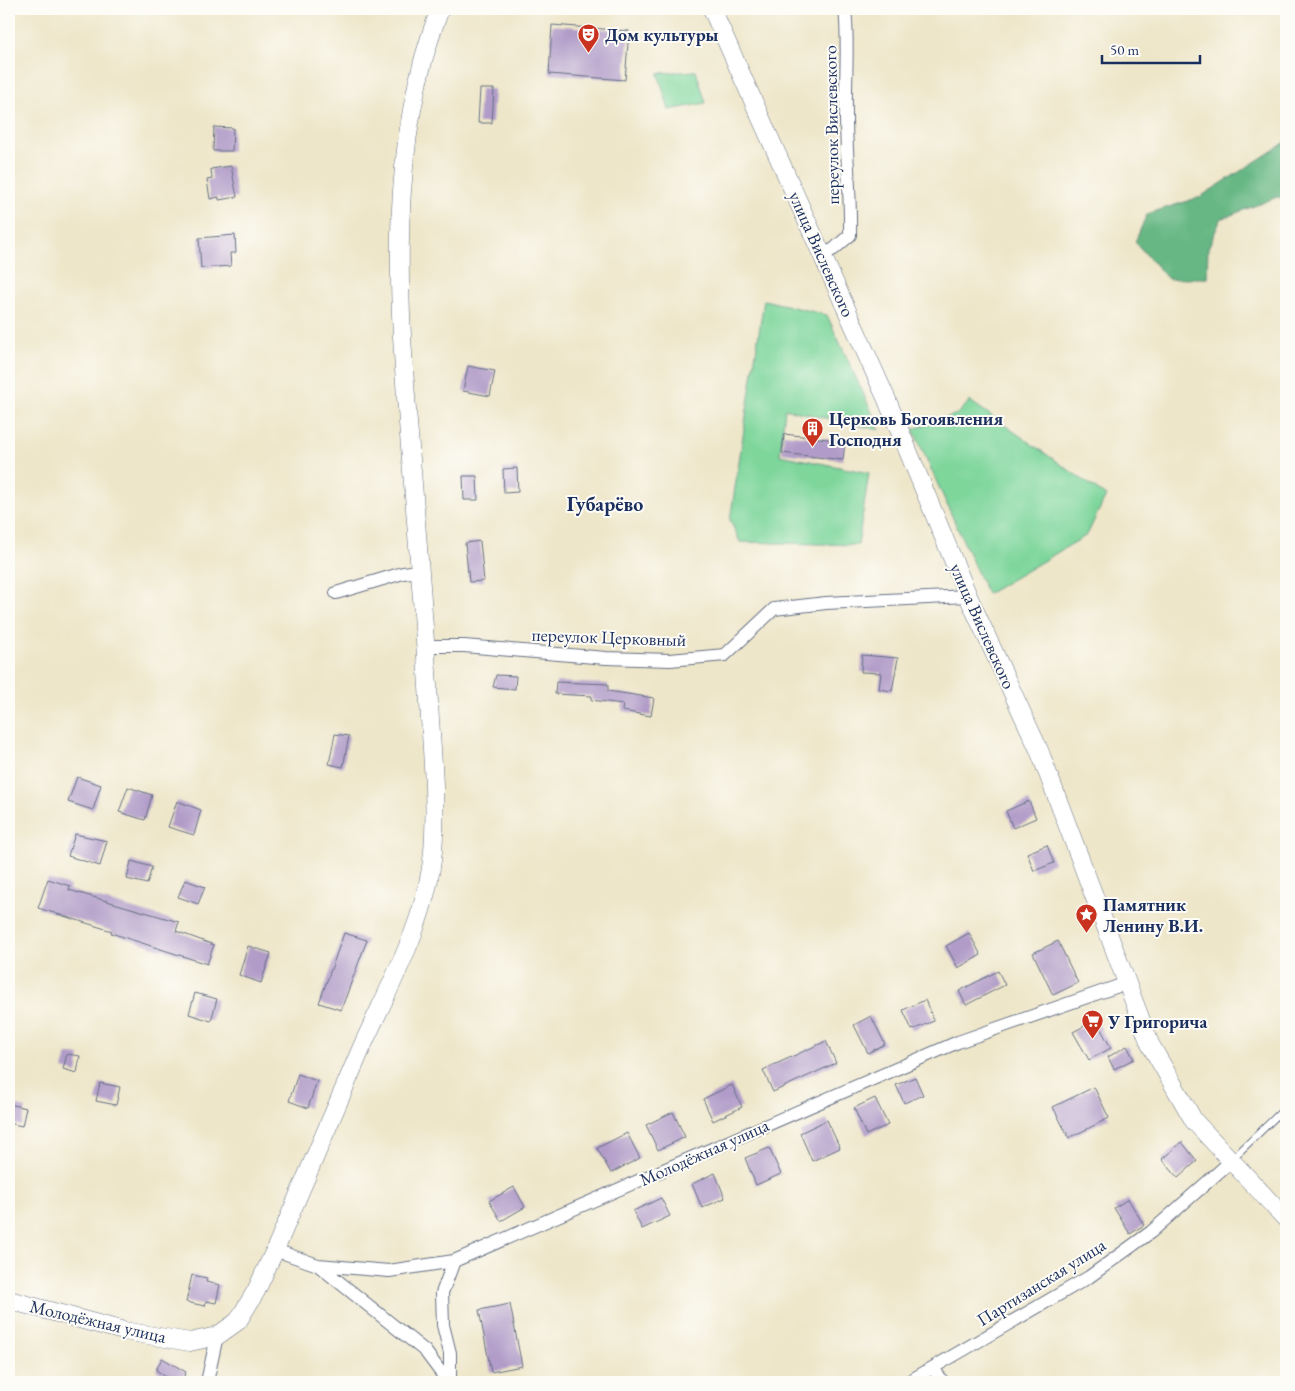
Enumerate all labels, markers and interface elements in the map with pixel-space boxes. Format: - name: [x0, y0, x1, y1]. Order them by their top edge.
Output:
- theatre icon: Дом культуры: [577, 22, 601, 53]
- place label: Дом культуры: [605, 23, 719, 46]
- scale bar: [1102, 32, 1200, 64]
- text: 50 m: [1110, 40, 1139, 59]
- street label: переулок Вислевского: [818, 45, 844, 205]
- street label: улица Вислевского: [784, 187, 860, 321]
- place label: Церковь Богоявления Господня: [829, 407, 1003, 451]
- building icon: Церковь Богоявления Господня: [801, 416, 825, 447]
- district label: Губарёво: [567, 491, 643, 517]
- street label: улица Вислевского: [945, 559, 1021, 693]
- street label: переулок Церковный: [531, 623, 687, 651]
- place label: Памятник Ленину В.И.: [1103, 893, 1203, 937]
- place icon: Памятник Ленину В.И.: [1075, 902, 1099, 933]
- supermarket icon: У Григорича: [1080, 1009, 1104, 1040]
- place label: У Григорича: [1107, 1010, 1207, 1033]
- street label: Молодёжная улица: [636, 1113, 773, 1191]
- street label: Партизанская улица: [972, 1233, 1111, 1331]
- street label: Молодёжная улица: [28, 1294, 169, 1348]

